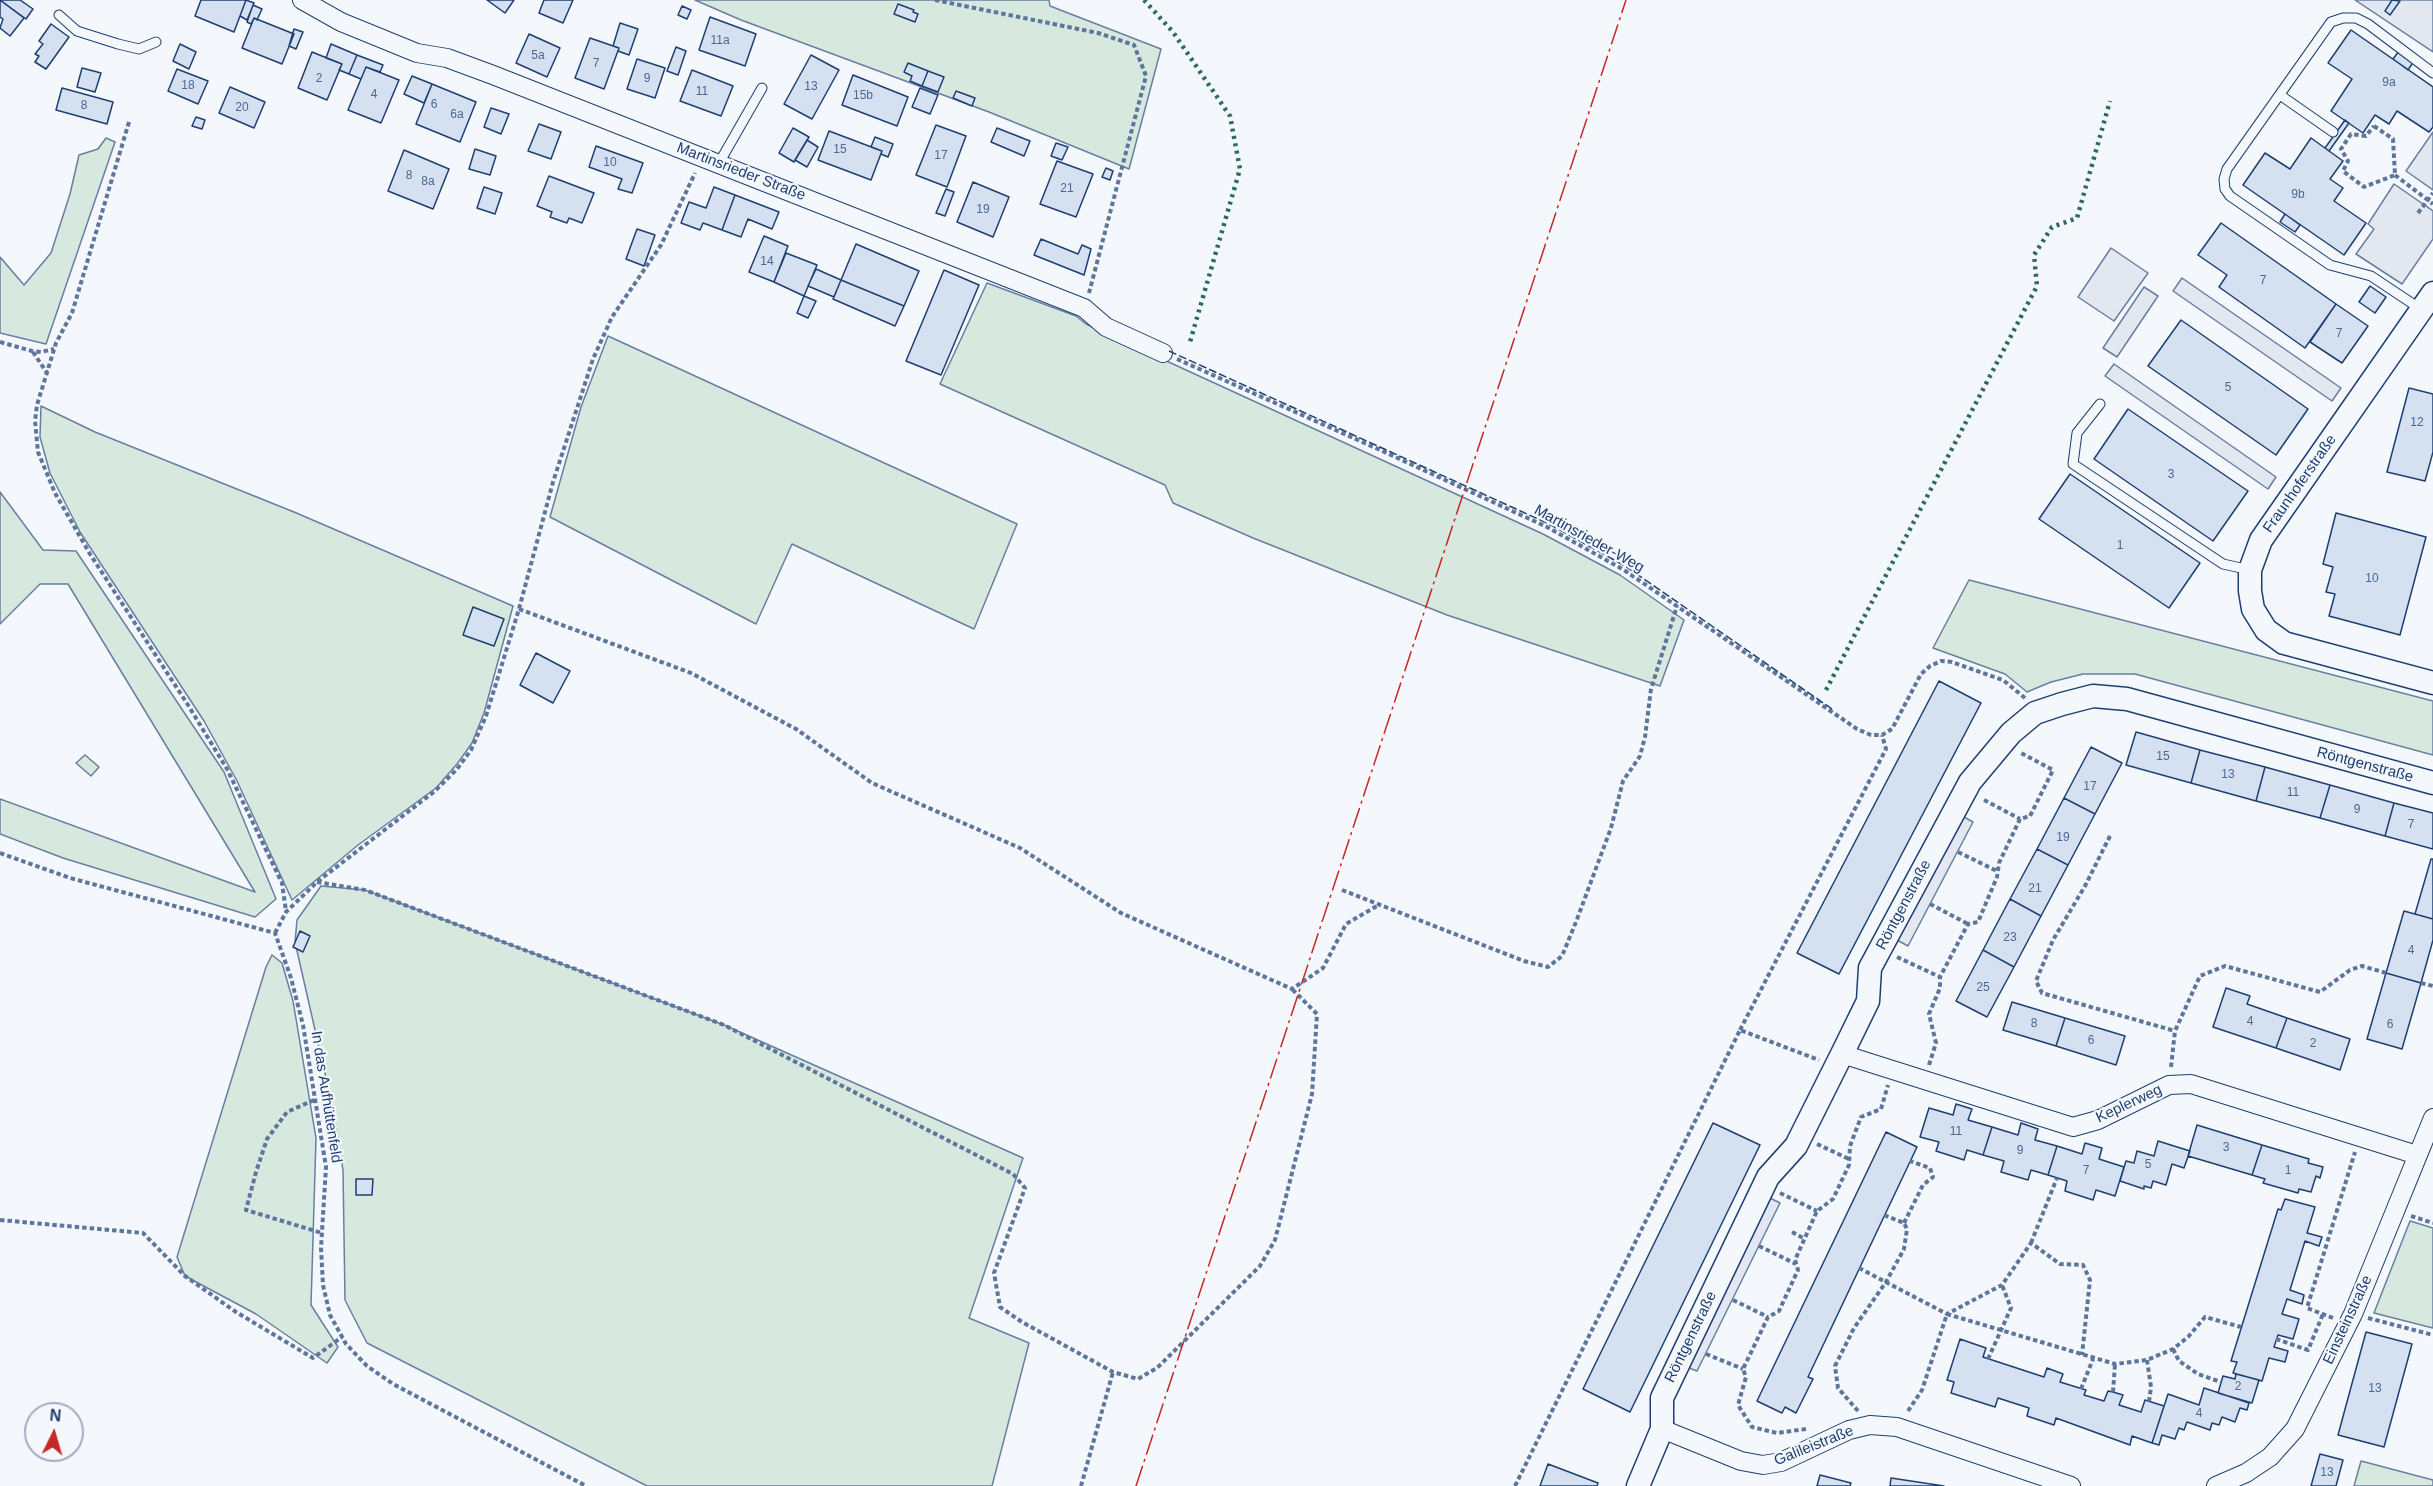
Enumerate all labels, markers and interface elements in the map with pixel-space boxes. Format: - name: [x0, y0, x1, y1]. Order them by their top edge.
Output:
- house number: 11a: [710, 34, 730, 48]
- house number: 5a: [531, 49, 545, 63]
- house number: 7: [593, 57, 599, 71]
- house number: 2: [316, 72, 322, 86]
- house number: 9: [644, 72, 650, 86]
- house number: 9a: [2382, 76, 2396, 90]
- house number: 18: [181, 79, 195, 93]
- house number: 13: [804, 80, 818, 94]
- house number: 11: [696, 85, 708, 99]
- house number: 4: [371, 88, 377, 102]
- house number: 15b: [853, 89, 873, 103]
- house number: 6: [431, 98, 437, 112]
- house number: 8: [81, 99, 87, 113]
- house number: 20: [235, 101, 249, 115]
- house number: 6a: [450, 108, 464, 122]
- street label: Martinsrieder Straße: [674, 139, 808, 205]
- house number: 15: [833, 143, 847, 157]
- house number: 17: [934, 149, 948, 163]
- house number: 10: [603, 156, 617, 170]
- house number: 8: [406, 169, 412, 183]
- house number: 8a: [421, 175, 435, 189]
- house number: 21: [1060, 182, 1074, 196]
- house number: 9b: [2291, 188, 2305, 202]
- house number: 19: [976, 203, 990, 217]
- house number: 14: [760, 255, 774, 269]
- house number: 7: [2260, 274, 2266, 288]
- house number: 7: [2336, 327, 2342, 341]
- house number: 5: [2225, 381, 2231, 395]
- house number: 12: [2410, 416, 2424, 430]
- street label: Fraunhoferstraße: [2259, 431, 2341, 537]
- house number: 3: [2168, 468, 2174, 482]
- street label: Martinsrieder-Weg: [1531, 501, 1647, 577]
- house number: 1: [2117, 539, 2123, 553]
- house number: 10: [2365, 572, 2379, 586]
- street label: Röntgenstraße: [2315, 743, 2415, 787]
- house number: 15: [2156, 750, 2170, 764]
- house number: 13: [2221, 768, 2235, 782]
- house number: 17: [2083, 780, 2097, 794]
- house number: 11: [2287, 786, 2299, 800]
- house number: 9: [2354, 803, 2360, 817]
- house number: 7: [2408, 818, 2414, 832]
- house number: 19: [2056, 831, 2070, 845]
- street label: Röntgenstraße: [1873, 857, 1935, 953]
- house number: 21: [2028, 882, 2042, 896]
- house number: 23: [2003, 931, 2017, 945]
- house number: 4: [2408, 944, 2414, 958]
- house number: 25: [1976, 981, 1990, 995]
- house number: 4: [2247, 1015, 2253, 1029]
- house number: 8: [2031, 1017, 2037, 1031]
- house number: 6: [2387, 1018, 2393, 1032]
- street label: In das Aufhüttenfeld: [307, 1030, 345, 1164]
- house number: 6: [2088, 1034, 2094, 1048]
- house number: 2: [2310, 1037, 2316, 1051]
- street label: Keplerweg: [2093, 1081, 2165, 1127]
- house number: 11: [1950, 1125, 1962, 1139]
- house number: 3: [2223, 1141, 2229, 1155]
- house number: 9: [2017, 1144, 2023, 1158]
- house number: 5: [2145, 1158, 2151, 1172]
- house number: 7: [2083, 1164, 2089, 1178]
- house number: 1: [2285, 1164, 2291, 1178]
- street label: Einsteinstraße: [2320, 1273, 2376, 1367]
- street label: Röntgenstraße: [1661, 1288, 1721, 1386]
- house number: 2: [2235, 1380, 2241, 1394]
- house number: 13: [2368, 1382, 2382, 1396]
- north arrow: [24, 1402, 84, 1462]
- text: N: [49, 1407, 62, 1425]
- house number: 4: [2196, 1407, 2202, 1421]
- street label: Galileistraße: [1772, 1422, 1856, 1470]
- house number: 13: [2320, 1466, 2334, 1480]

